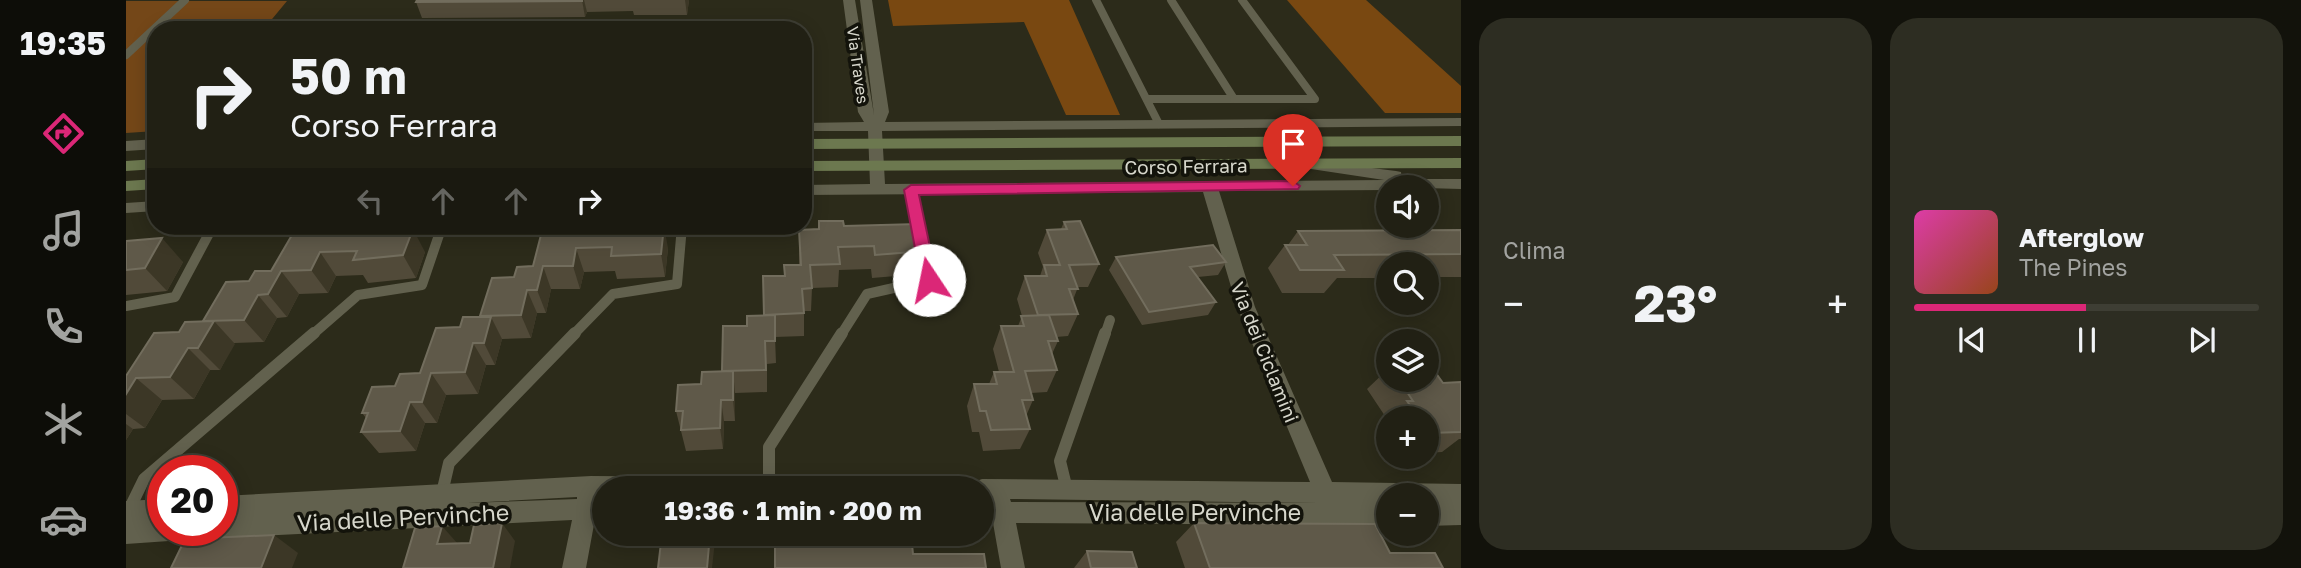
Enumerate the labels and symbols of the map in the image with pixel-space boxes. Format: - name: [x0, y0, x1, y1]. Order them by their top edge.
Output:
- street label: Via Traves: [843, 25, 873, 105]
- pin: [1263, 114, 1323, 186]
- street label: Corso Ferrara: [1124, 153, 1248, 179]
- position arrow: [892, 243, 966, 317]
- street label: Via dei Ciclamini: [1226, 278, 1304, 426]
- speed limit sign: 20: [147, 455, 238, 546]
- street label: Via delle Pervinche: [296, 497, 510, 537]
- street label: Via delle Pervinche: [1089, 498, 1301, 526]

